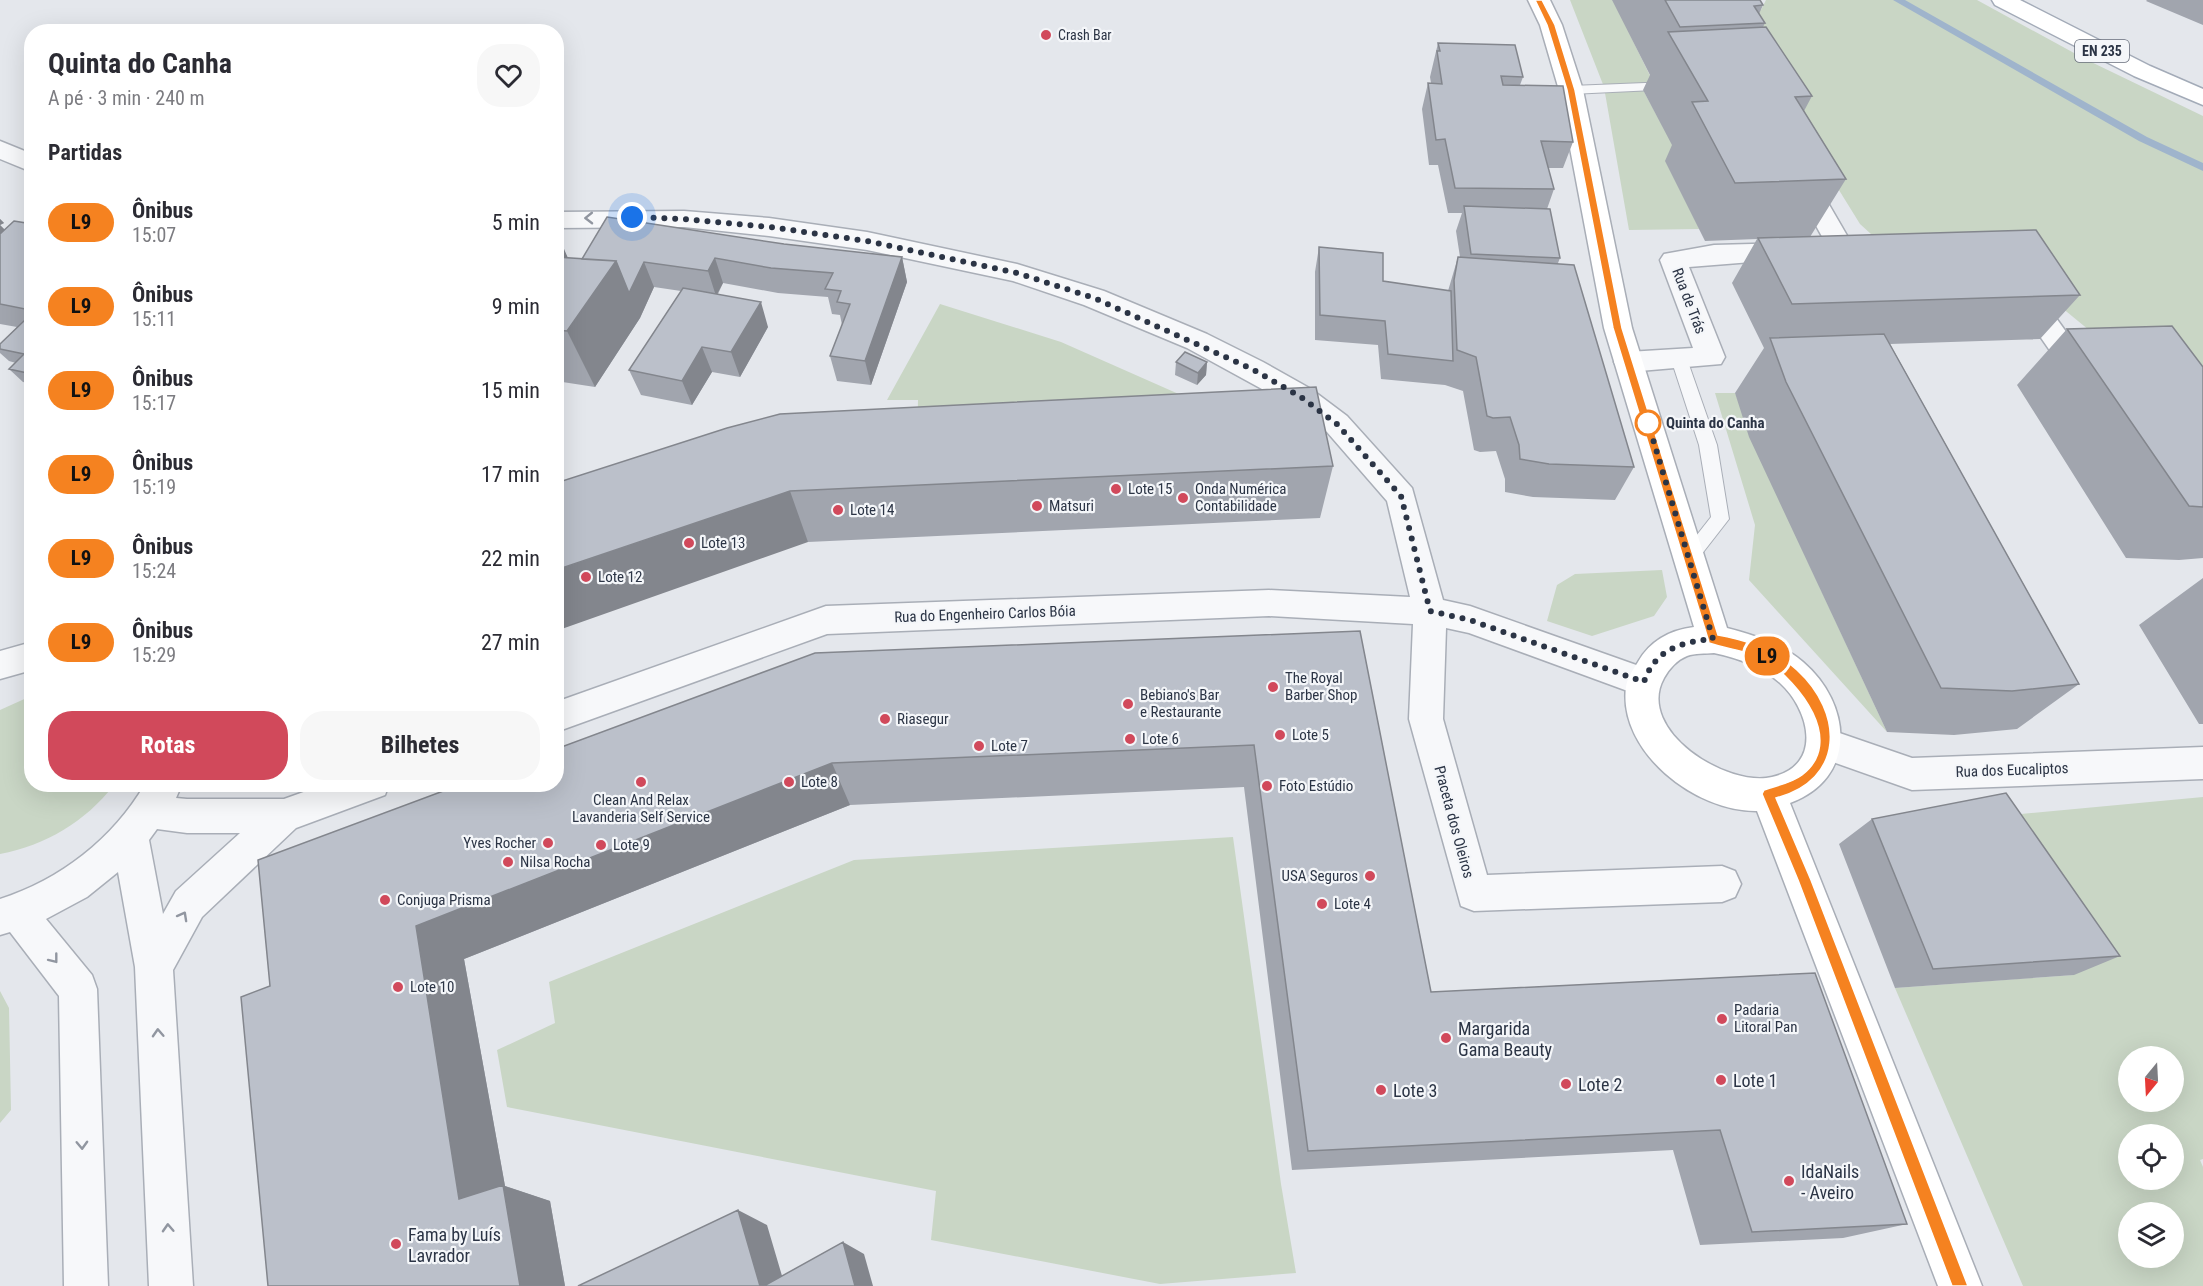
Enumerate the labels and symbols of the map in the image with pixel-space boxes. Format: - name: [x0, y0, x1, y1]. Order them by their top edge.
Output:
- place label: Crash Bar: [1058, 27, 1112, 43]
- marker: Crash Bar: [1039, 28, 1053, 42]
- road number: EN 235: [2075, 40, 2129, 62]
- your location: [617, 202, 647, 232]
- one-way arrow: [584, 212, 593, 224]
- street label: Rua de Trás: [1668, 266, 1710, 337]
- marker: Quinta do Canha: [1635, 410, 1661, 436]
- place label: Quinta do Canha: [1666, 414, 1765, 432]
- place label: Lote 15: [1128, 480, 1172, 498]
- place label: Onda Numérica Contabilidade: [1195, 480, 1286, 515]
- marker: Lote 15: [1109, 482, 1123, 496]
- marker: Onda Numérica Contabilidade: [1176, 491, 1190, 505]
- place label: Matsuri: [1049, 497, 1094, 515]
- marker: Matsuri: [1030, 499, 1044, 513]
- place label: Lote 14: [850, 501, 894, 519]
- marker: Lote 14: [831, 503, 845, 517]
- place label: Lote 13: [701, 534, 745, 552]
- marker: Lote 13: [682, 536, 696, 550]
- place label: Lote 12: [598, 568, 642, 586]
- marker: Lote 12: [579, 570, 593, 584]
- street label: Rua do Engenheiro Carlos Bóia: [894, 602, 1076, 626]
- line badge: L9: [1740, 636, 1794, 676]
- place label: The Royal Barber Shop: [1285, 669, 1357, 704]
- marker: The Royal Barber Shop: [1266, 680, 1280, 694]
- place label: Bebiano's Bar e Restaurante: [1140, 686, 1221, 721]
- marker: Bebiano's Bar e Restaurante: [1121, 697, 1135, 711]
- place label: Riasegur: [897, 710, 949, 728]
- marker: Riasegur: [878, 712, 892, 726]
- place label: Lote 5: [1292, 726, 1329, 744]
- marker: Lote 5: [1273, 728, 1287, 742]
- place label: Lote 6: [1142, 730, 1179, 748]
- marker: Lote 6: [1123, 732, 1137, 746]
- place label: Lote 7: [991, 737, 1028, 755]
- marker: Lote 7: [972, 739, 986, 753]
- street label: Rua dos Eucaliptos: [1955, 759, 2069, 781]
- street label: Praceta dos Oleiros: [1430, 764, 1478, 880]
- place label: Lote 8: [801, 773, 838, 791]
- marker: Clean And Relax Lavanderia Self Service: [634, 775, 648, 789]
- marker: Lote 8: [782, 775, 796, 789]
- place label: Foto Estúdio: [1279, 777, 1353, 795]
- marker: Foto Estúdio: [1260, 779, 1274, 793]
- place label: Clean And Relax Lavanderia Self Service: [572, 791, 710, 826]
- place label: Yves Rocher: [463, 834, 536, 852]
- marker: Yves Rocher: [541, 836, 555, 850]
- place label: Lote 9: [613, 836, 650, 854]
- marker: Lote 9: [594, 838, 608, 852]
- place label: Nilsa Rocha: [520, 853, 591, 871]
- marker: Nilsa Rocha: [501, 855, 515, 869]
- place label: USA Seguros: [1281, 867, 1358, 885]
- marker: USA Seguros: [1363, 869, 1377, 883]
- place label: Conjuga Prisma: [397, 891, 491, 909]
- marker: Conjuga Prisma: [378, 893, 392, 907]
- place label: Lote 4: [1334, 895, 1371, 913]
- marker: Lote 4: [1315, 897, 1329, 911]
- one-way arrow: [176, 912, 187, 922]
- one-way arrow: [46, 952, 57, 963]
- place label: Lote 10: [410, 978, 454, 996]
- marker: Lote 10: [391, 980, 405, 994]
- place label: Padaria Litoral Pan: [1734, 1001, 1797, 1036]
- marker: Padaria Litoral Pan: [1715, 1012, 1729, 1026]
- place label: Margarida Gama Beauty: [1458, 1018, 1552, 1060]
- one-way arrow: [151, 1028, 164, 1037]
- marker: Margarida Gama Beauty: [1439, 1031, 1453, 1045]
- north arrow: [2118, 1046, 2184, 1112]
- place label: Lote 1: [1733, 1070, 1777, 1091]
- marker: Lote 1: [1714, 1073, 1728, 1087]
- place label: Lote 2: [1578, 1074, 1622, 1095]
- marker: Lote 2: [1559, 1077, 1573, 1091]
- place label: Lote 3: [1393, 1080, 1437, 1101]
- marker: Lote 3: [1374, 1083, 1388, 1097]
- one-way arrow: [76, 1141, 88, 1150]
- place label: IdaNails - Aveiro: [1801, 1161, 1859, 1203]
- marker: IdaNails - Aveiro: [1782, 1174, 1796, 1188]
- one-way arrow: [161, 1223, 174, 1232]
- place label: Fama by Luís Lavrador: [408, 1224, 501, 1266]
- marker: Fama by Luís Lavrador: [389, 1237, 403, 1251]

